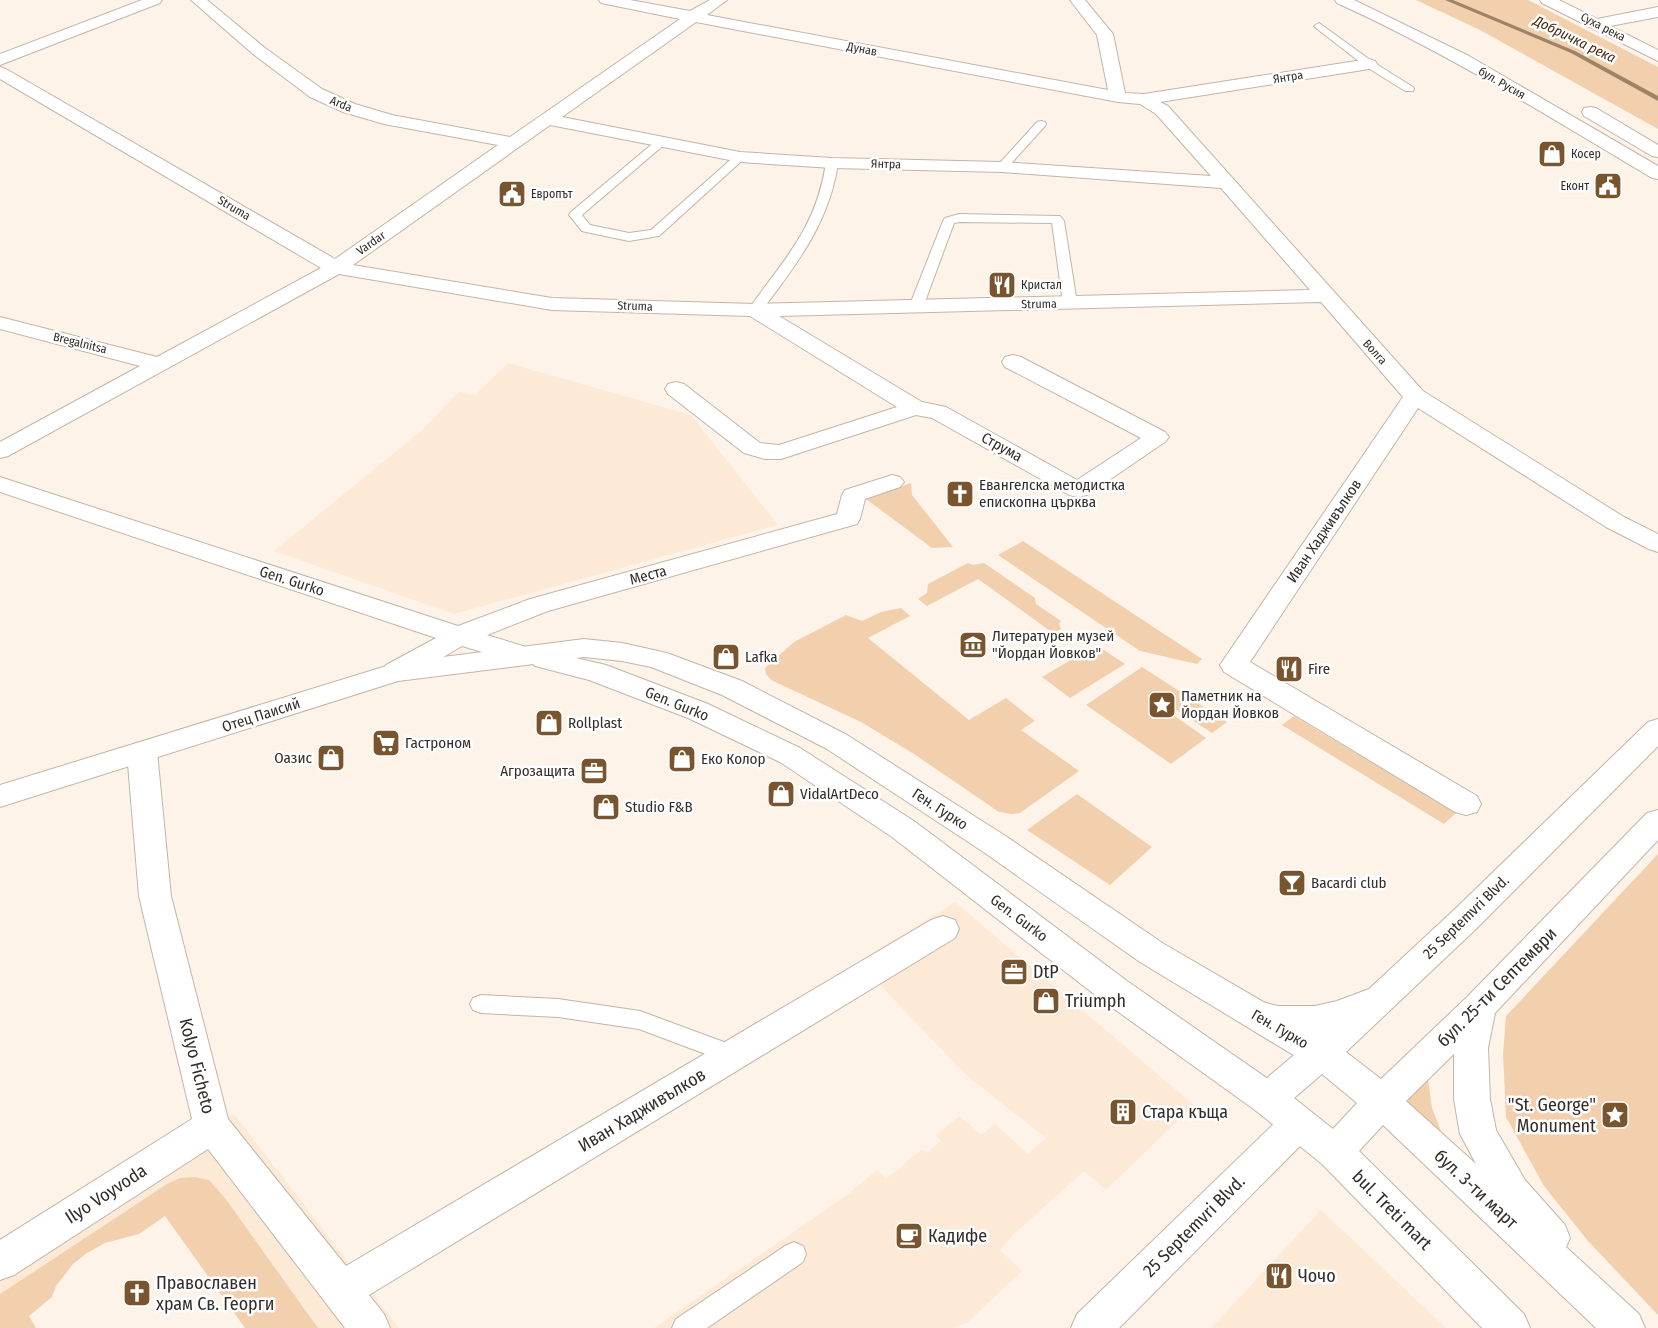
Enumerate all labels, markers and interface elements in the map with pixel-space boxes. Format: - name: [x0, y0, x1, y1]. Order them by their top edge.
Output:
- street label: Суха река: [1578, 10, 1628, 44]
- water label: Добричка река: [1530, 12, 1619, 67]
- street label: Дунав: [845, 39, 878, 59]
- street label: бул. Русия: [1476, 64, 1528, 102]
- street label: Янтра: [1272, 68, 1304, 86]
- street label: Arda: [328, 93, 354, 115]
- shop icon: Косер: [1537, 139, 1567, 169]
- place label: Косер: [1571, 147, 1601, 161]
- street label: Янтра: [871, 156, 901, 172]
- public building icon: Еконт: [1593, 171, 1623, 201]
- public building icon: Европът: [497, 179, 527, 209]
- place label: Еконт: [1560, 179, 1589, 193]
- place label: Европът: [531, 187, 573, 201]
- street label: Struma: [215, 193, 253, 223]
- street label: Vardar: [354, 228, 389, 258]
- restaurant icon: Кристал: [987, 270, 1017, 300]
- place label: Кристал: [1021, 278, 1062, 292]
- street label: Struma: [1021, 297, 1057, 311]
- street label: Struma: [617, 298, 653, 314]
- street label: Bregalnitsa: [52, 330, 108, 356]
- street label: Волга: [1360, 337, 1390, 368]
- street label: Струма: [978, 428, 1026, 466]
- place label: Евангелска методистка епископна църква: [979, 476, 1125, 511]
- street label: Иван Хадживълков: [1283, 476, 1365, 586]
- church icon: Евангелска методистка епископна църква: [945, 479, 975, 509]
- street label: Места: [628, 561, 668, 589]
- street label: Gen. Gurko: [257, 562, 327, 600]
- place label: Литературен музей "Йордан Йовков": [992, 627, 1114, 662]
- museum icon: Литературен музей "Йордан Йовков": [958, 630, 988, 660]
- shop icon: Lafka: [711, 642, 741, 672]
- place label: Lafka: [745, 648, 778, 666]
- restaurant icon: Fire: [1274, 654, 1304, 684]
- place label: Fire: [1308, 660, 1330, 678]
- street label: Gen. Gurko: [643, 683, 712, 725]
- place label: Паметник на Йордан Йовков: [1181, 687, 1279, 722]
- place icon: Паметник на Йордан Йовков: [1147, 690, 1177, 720]
- street label: Отец Паисий: [220, 694, 302, 736]
- shop icon: Rollplast: [534, 708, 564, 738]
- place label: Rollplast: [568, 714, 622, 732]
- supermarket icon: Гастроном: [371, 728, 401, 758]
- place label: Гастроном: [405, 734, 471, 752]
- shop icon: Оазис: [316, 743, 346, 773]
- shop icon: Eко Колор: [667, 744, 697, 774]
- place label: Оазис: [274, 749, 313, 767]
- place label: Eко Колор: [701, 750, 765, 768]
- office icon: Агрозащита: [579, 756, 609, 786]
- place label: Агрозащита: [500, 762, 575, 780]
- shop icon: VidalArtDeco: [766, 779, 796, 809]
- street label: Ген. Гурко: [909, 784, 971, 834]
- place label: VidalArtDeco: [800, 785, 879, 803]
- shop icon: Studio F&B: [591, 792, 621, 822]
- place label: Studio F&B: [625, 798, 693, 816]
- bar icon: Bacardi club: [1277, 868, 1307, 898]
- street label: 25 Septemvri Blvd.: [1419, 871, 1513, 963]
- place label: Bacardi club: [1311, 874, 1387, 892]
- street label: Gen. Gurko: [987, 891, 1051, 945]
- street label: бул. 25-ти Септември: [1433, 923, 1561, 1051]
- office icon: DtP: [999, 957, 1029, 987]
- place label: DtP: [1033, 961, 1059, 983]
- shop icon: Triumph: [1031, 986, 1061, 1016]
- place label: Triumph: [1065, 990, 1126, 1012]
- street label: Ген. Гурко: [1248, 1006, 1312, 1053]
- street label: Kolyo Ficheto: [174, 1016, 220, 1116]
- street label: Иван Хадживълков: [574, 1063, 710, 1157]
- place label: "St. George" Monument: [1508, 1094, 1596, 1137]
- building icon: Стара къща: [1108, 1097, 1138, 1127]
- place icon: "St. George" Monument: [1600, 1100, 1630, 1130]
- place label: Стара къща: [1142, 1101, 1228, 1123]
- street label: бул. 3-ти март: [1430, 1145, 1523, 1234]
- street label: Ilyo Voyvoda: [61, 1159, 151, 1229]
- street label: bul. Treti mart: [1348, 1166, 1437, 1255]
- street label: 25 Septemvri Blvd.: [1139, 1170, 1250, 1281]
- cafe icon: Кадифе: [894, 1221, 924, 1251]
- place label: Кадифе: [928, 1225, 987, 1247]
- restaurant icon: Чочо: [1264, 1261, 1294, 1291]
- place label: Чочо: [1298, 1265, 1336, 1287]
- place label: Православен храм Св. Георги: [156, 1272, 274, 1315]
- church icon: Православен храм Св. Георги: [122, 1278, 152, 1308]

